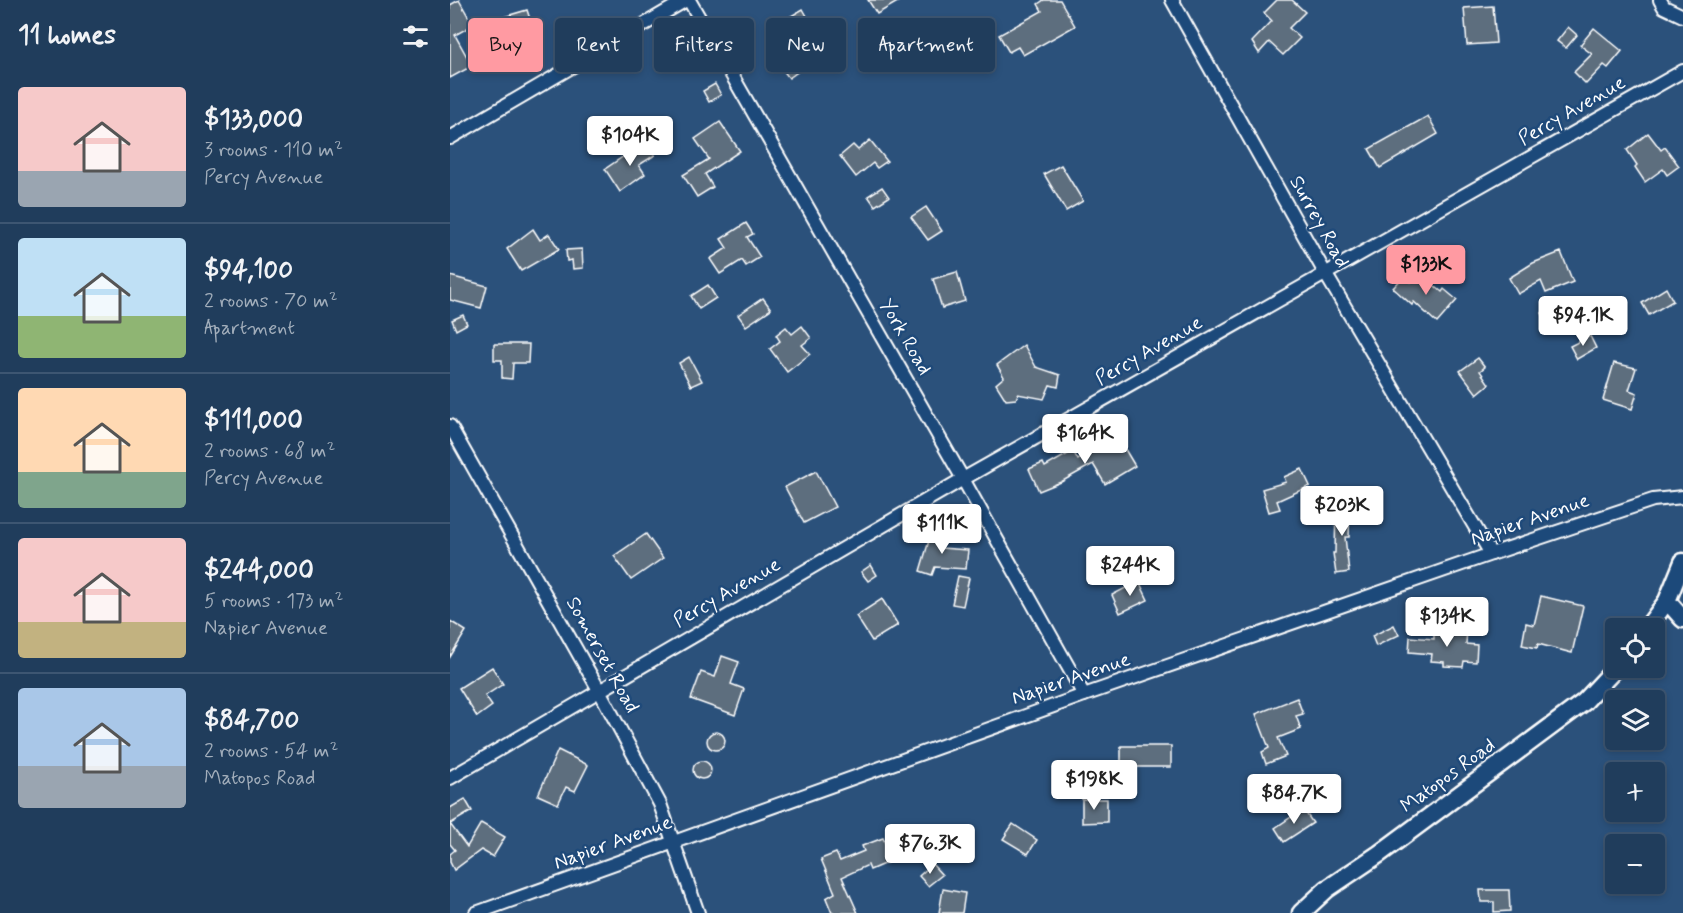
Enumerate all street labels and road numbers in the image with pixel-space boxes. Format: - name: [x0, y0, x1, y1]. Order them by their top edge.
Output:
- street label: Percy Avenue: [1514, 69, 1631, 153]
- street label: Surrey Road: [1283, 171, 1355, 273]
- street label: York Road: [872, 294, 938, 380]
- street label: Percy Avenue: [1091, 309, 1208, 393]
- street label: Napier Avenue: [1467, 487, 1593, 553]
- street label: Percy Avenue: [669, 551, 786, 635]
- street label: Somerset Road: [559, 592, 645, 718]
- street label: Napier Avenue: [1008, 646, 1134, 712]
- street label: Matopos Road: [1395, 732, 1501, 820]
- street label: Napier Avenue: [550, 809, 676, 877]

